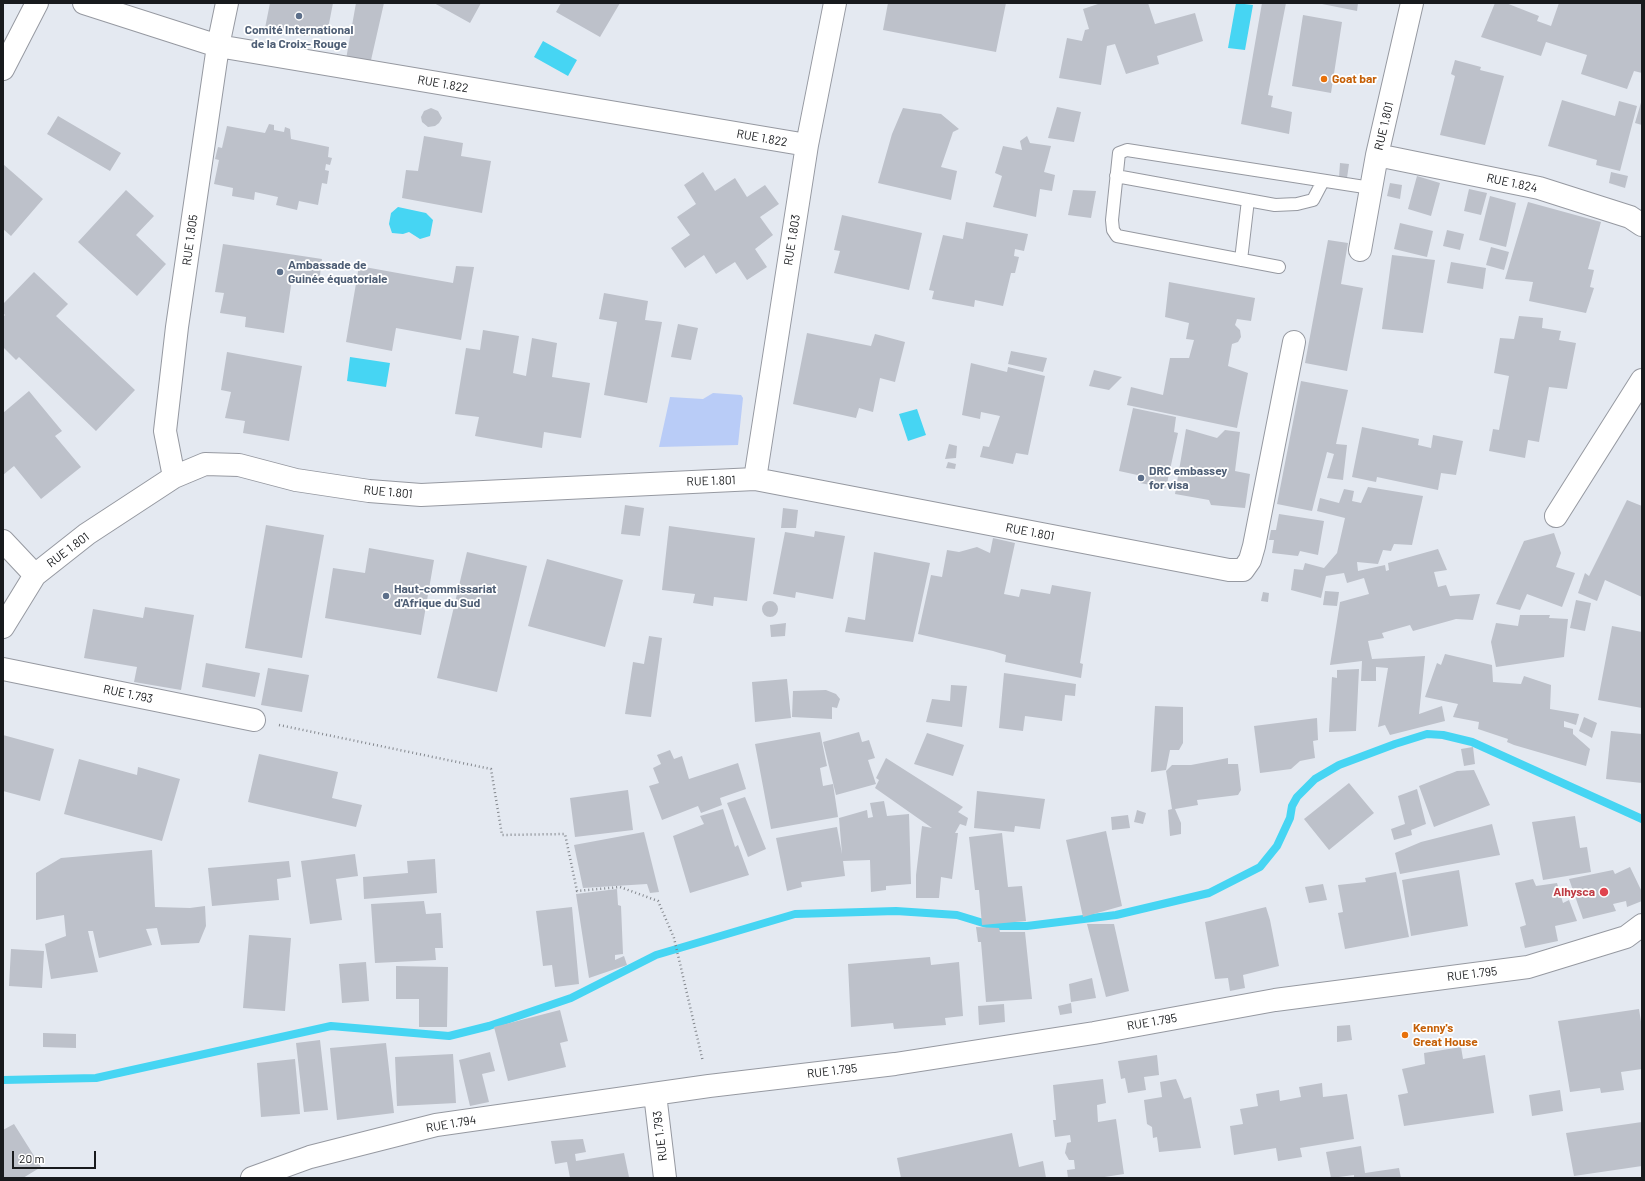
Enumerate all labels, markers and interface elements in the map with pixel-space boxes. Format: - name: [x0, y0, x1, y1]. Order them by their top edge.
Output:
- marker: Comité International de la Croix- Rouge: [294, 11, 304, 21]
- place label: Comité International de la Croix- Rouge: [245, 23, 353, 51]
- street label: RUE 1.822: [416, 72, 470, 96]
- place label: Goat bar: [1332, 72, 1377, 86]
- marker: Goat bar: [1319, 74, 1329, 84]
- street label: RUE 1.801: [1371, 100, 1397, 152]
- street label: RUE 1.822: [735, 126, 789, 150]
- street label: RUE 1.824: [1485, 171, 1539, 195]
- street label: RUE 1.805: [179, 213, 201, 267]
- street label: RUE 1.803: [781, 213, 803, 267]
- place label: Ambassade de Guinée équatoriale: [288, 258, 388, 286]
- marker: Ambassade de Guinée équatoriale: [275, 267, 285, 277]
- place label: DRC embassey for visa: [1149, 464, 1227, 492]
- street label: RUE 1.801: [686, 473, 736, 489]
- marker: DRC embassey for visa: [1136, 473, 1146, 483]
- street label: RUE 1.801: [363, 483, 413, 501]
- street label: RUE 1.801: [1004, 520, 1056, 544]
- street label: RUE 1.801: [44, 529, 92, 571]
- place label: Haut-commissariat d'Afrique du Sud: [394, 582, 497, 610]
- marker: Haut-commissariat d'Afrique du Sud: [381, 591, 391, 601]
- street label: RUE 1.793: [102, 682, 154, 706]
- place label: Alhysca: [1553, 885, 1595, 899]
- marker: Alhysca: [1598, 886, 1610, 898]
- street label: RUE 1.795: [1446, 964, 1498, 984]
- street label: RUE 1.795: [1126, 1011, 1178, 1033]
- place label: Kenny's Great House: [1413, 1021, 1478, 1049]
- marker: Kenny's Great House: [1400, 1030, 1410, 1040]
- street label: RUE 1.795: [806, 1061, 858, 1081]
- street label: RUE 1.793: [650, 1110, 670, 1162]
- street label: RUE 1.794: [425, 1112, 477, 1136]
- scale bar: [14, 1143, 98, 1169]
- text: 20 m: [19, 1151, 45, 1165]

